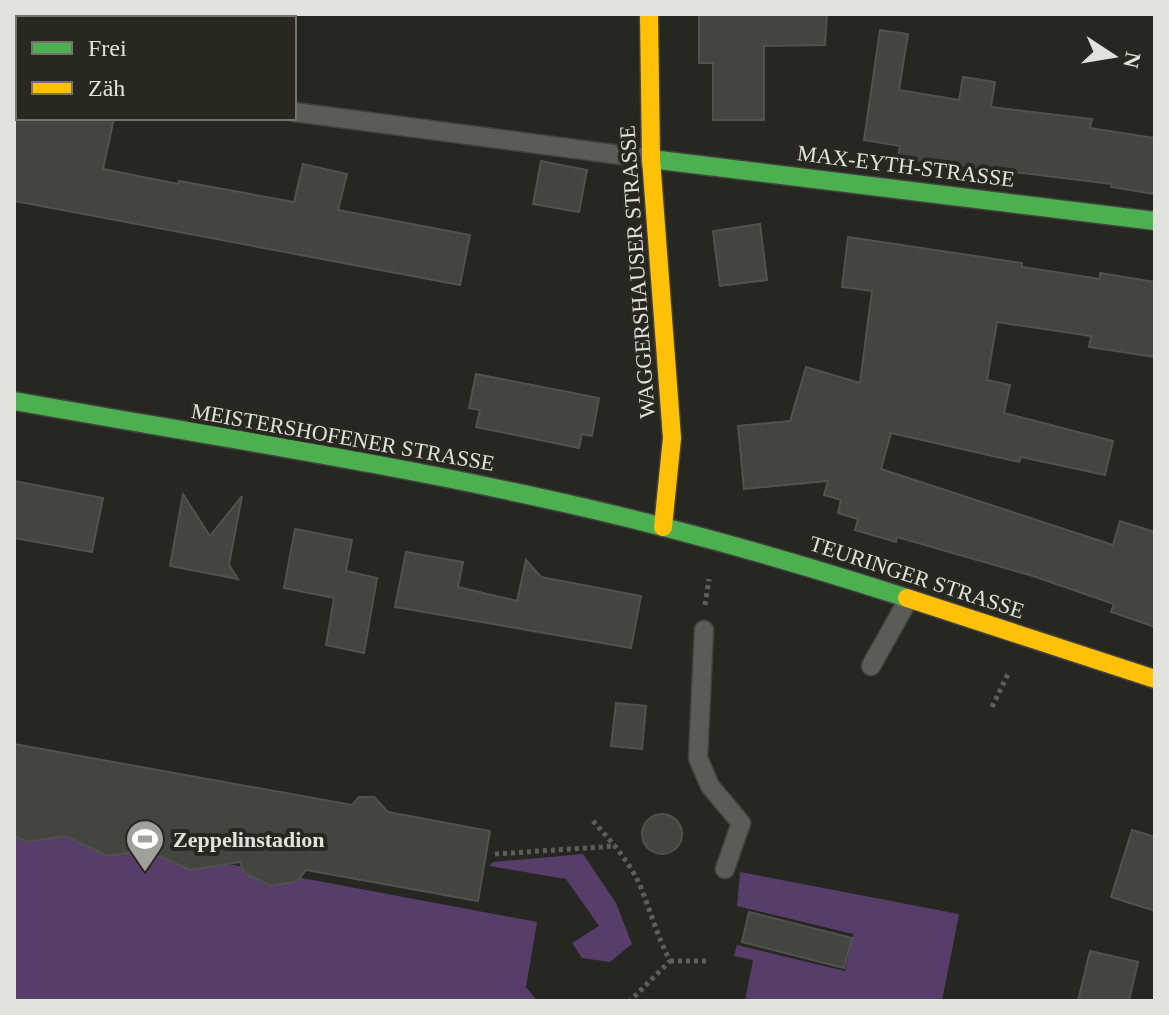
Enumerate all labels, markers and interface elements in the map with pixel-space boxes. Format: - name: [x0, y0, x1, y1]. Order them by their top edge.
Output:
- legend: [16, 16, 296, 120]
- north arrow: [1073, 16, 1153, 96]
- text: Frei: [88, 35, 127, 61]
- text: N: [1118, 50, 1146, 71]
- text: Zäh: [88, 75, 125, 101]
- street label: WAGGERSHAUSER STRASSE: [614, 124, 660, 420]
- street label: MAX-EYTH-STRASSE: [796, 140, 1016, 192]
- street label: MEISTERSHOFENER STRASSE: [189, 398, 497, 476]
- street label: TEURINGER STRASSE: [806, 530, 1028, 624]
- sports icon: Zeppelinstadion: [124, 818, 166, 873]
- place label: Zeppelinstadion: [173, 827, 325, 852]

